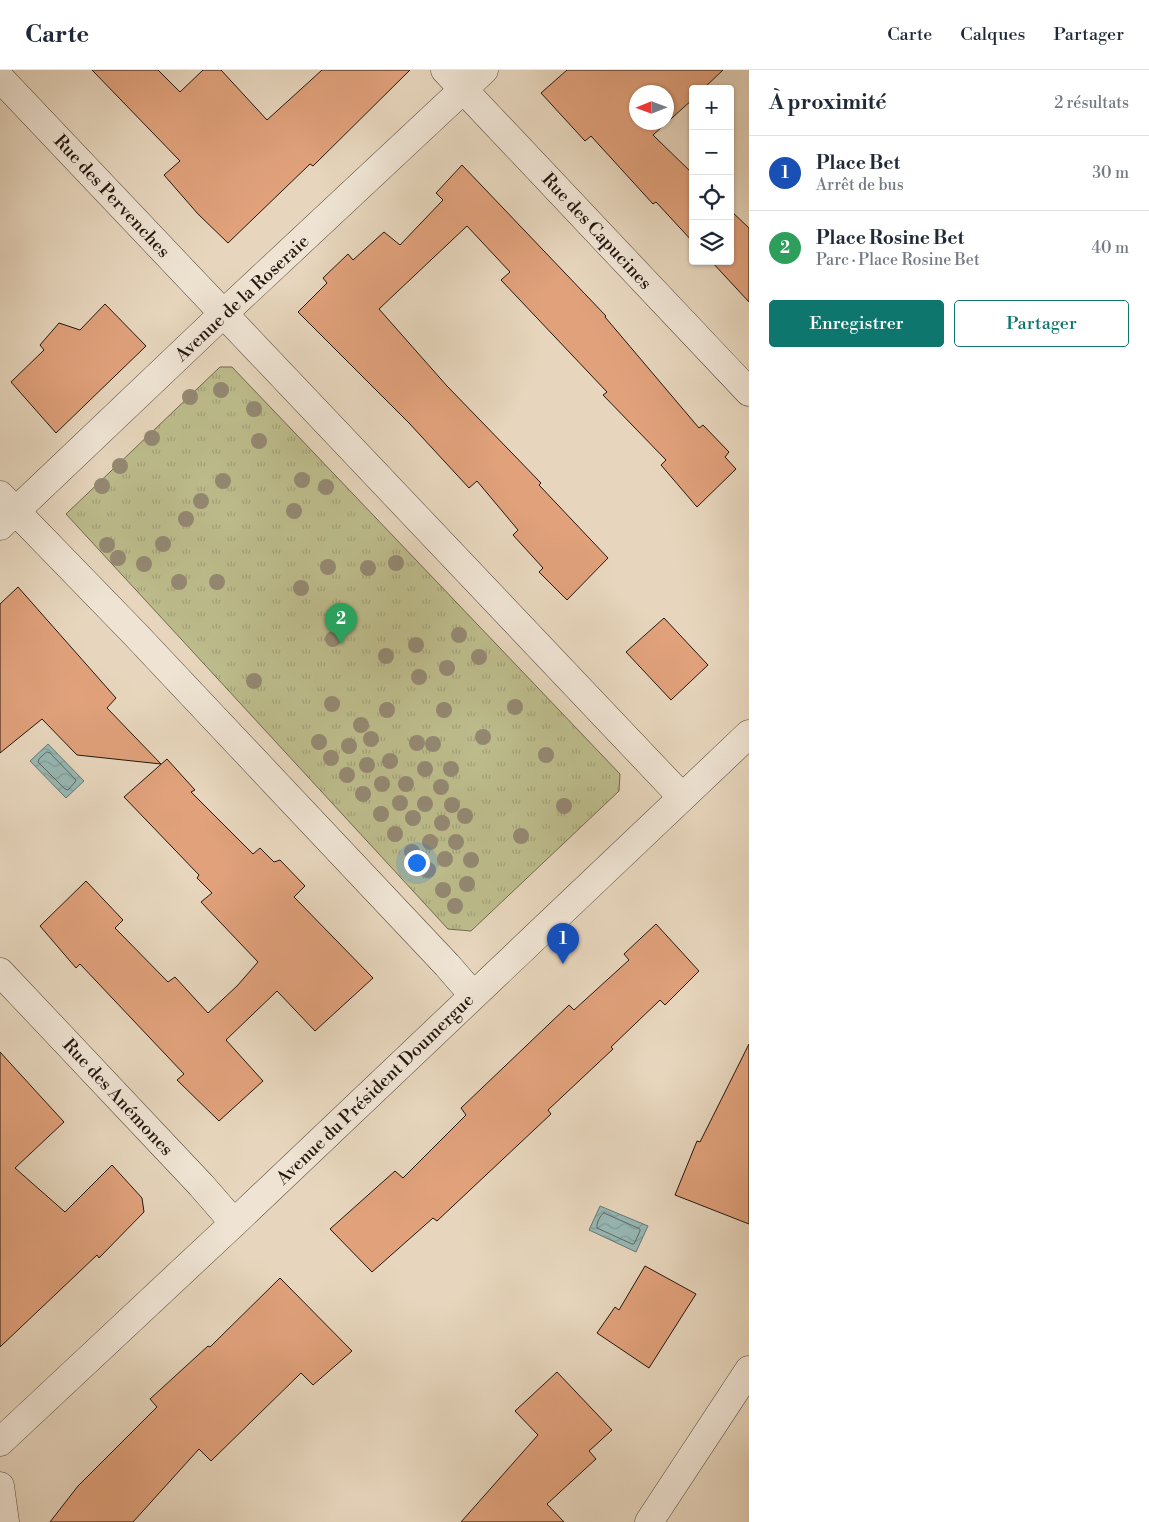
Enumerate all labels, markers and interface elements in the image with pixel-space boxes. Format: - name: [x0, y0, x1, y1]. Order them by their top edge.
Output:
- text: Carte: [25, 20, 89, 50]
- text: Carte: [887, 23, 932, 46]
- text: Calques: [960, 23, 1025, 46]
- text: Partager: [1053, 23, 1124, 46]
- north arrow: [629, 85, 674, 130]
- map controls: [689, 85, 734, 265]
- button: +: [689, 85, 734, 130]
- text: À proximité: [769, 90, 886, 116]
- text: 2 résultats: [1054, 93, 1129, 113]
- street label: Rue des Pervenches: [49, 130, 175, 263]
- button: −: [689, 130, 734, 175]
- text: Place Bet: [816, 151, 900, 175]
- text: 1: [781, 163, 789, 183]
- text: 30 m: [1092, 163, 1129, 183]
- street label: Rue des Capucines: [537, 168, 657, 295]
- button: locate: [689, 175, 734, 220]
- text: Arrêt de bus: [816, 175, 904, 195]
- button: layers: [689, 220, 734, 265]
- text: Place Rosine Bet: [816, 226, 964, 250]
- street label: Avenue de la Roseraie: [170, 230, 314, 367]
- text: 2: [780, 238, 790, 258]
- text: 40 m: [1092, 238, 1129, 258]
- text: Parc · Place Rosine Bet: [816, 250, 980, 270]
- button: Enregistrer: [769, 300, 944, 347]
- button: Partager: [954, 300, 1129, 347]
- pin: 2: [325, 603, 357, 644]
- your location: [404, 850, 430, 876]
- pin: 1: [547, 923, 579, 964]
- street label: Avenue du Président Doumergue: [271, 989, 479, 1191]
- street label: Rue des Anémones: [57, 1034, 178, 1161]

